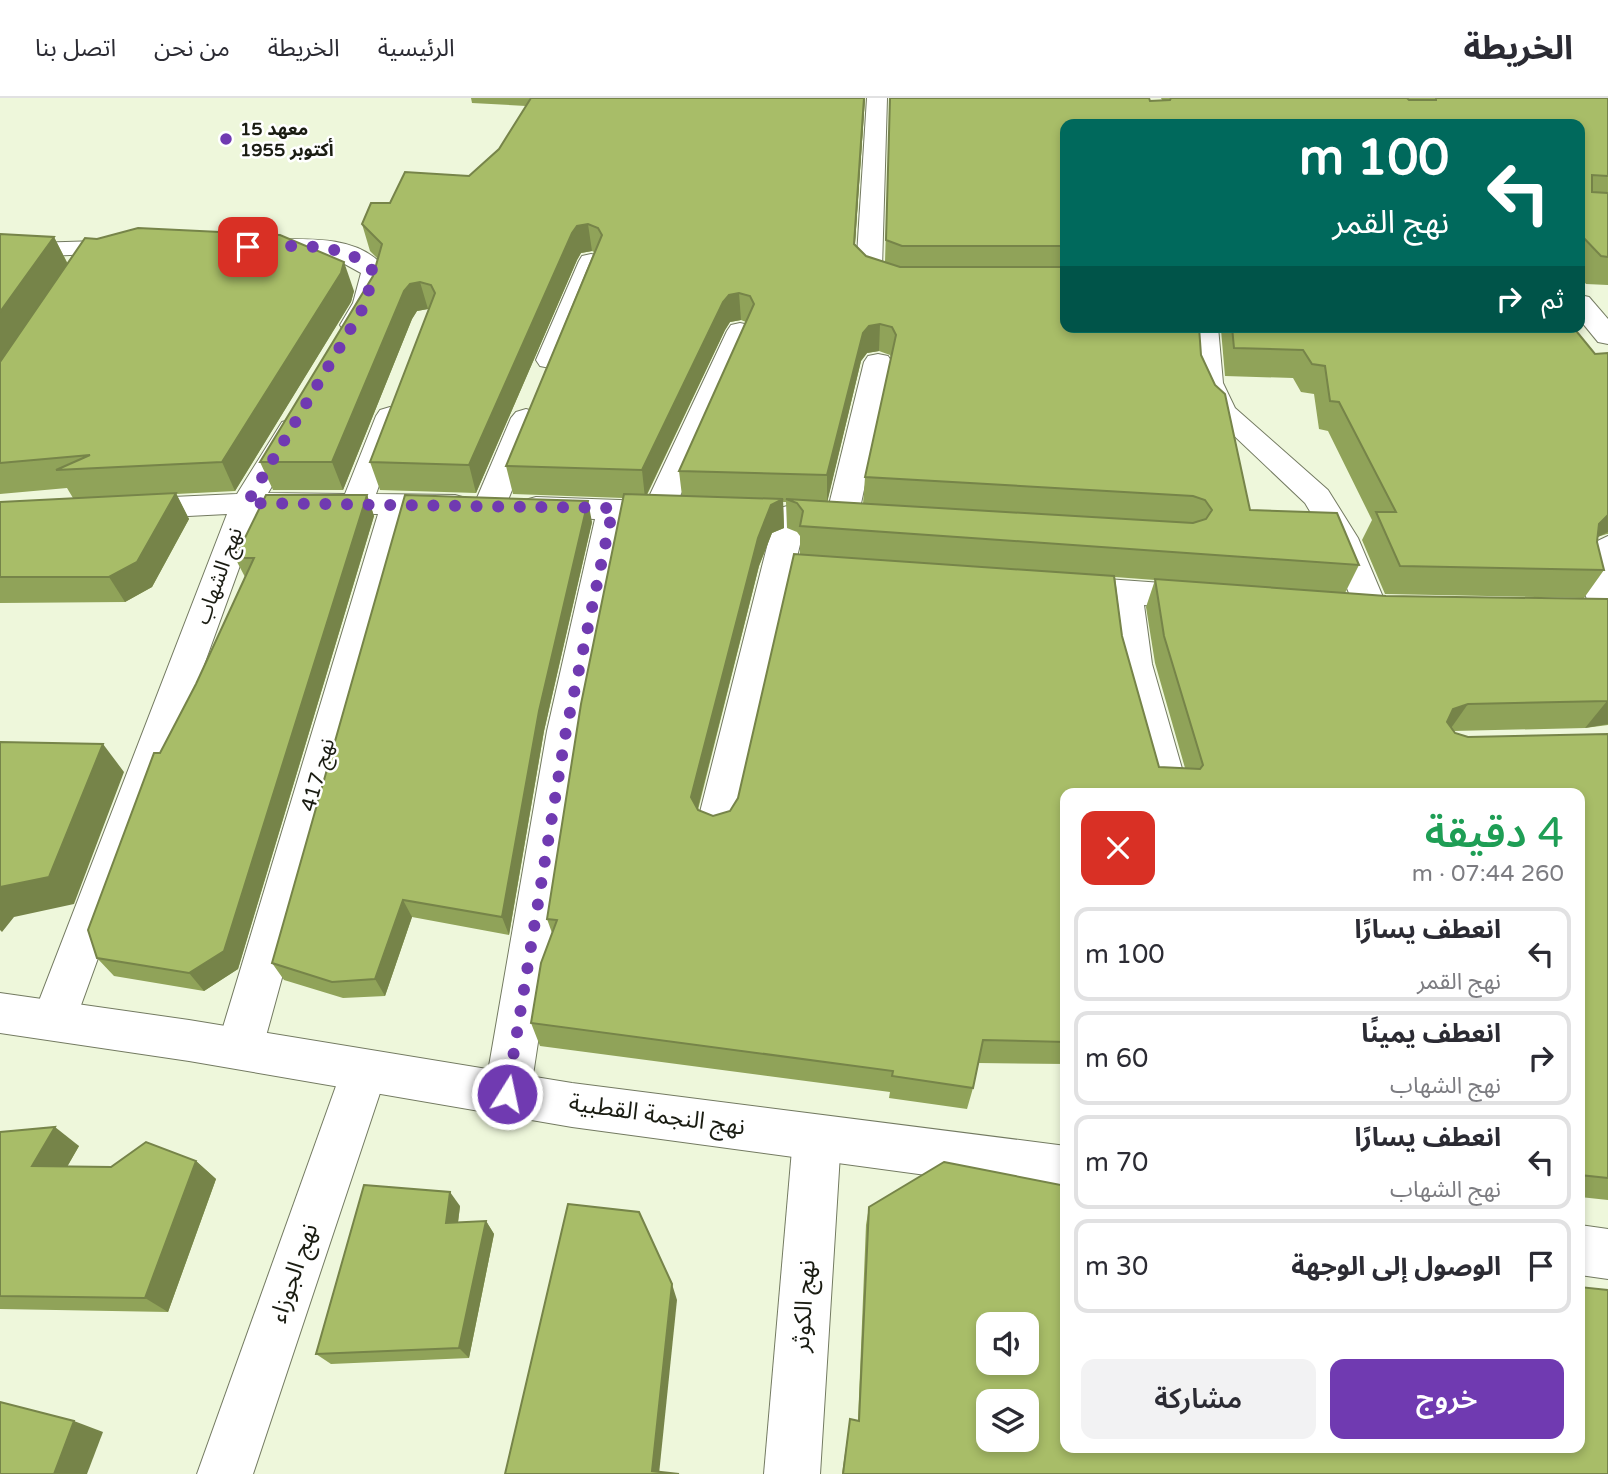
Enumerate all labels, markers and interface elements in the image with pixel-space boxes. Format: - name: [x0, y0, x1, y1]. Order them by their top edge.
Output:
- text: الخريطة: [1463, 29, 1573, 68]
- text: اتصل بنا: [35, 34, 116, 63]
- text: من نحن: [154, 34, 230, 63]
- text: الخريطة: [268, 34, 340, 63]
- text: الرئيسية: [378, 34, 455, 63]
- place label: معهد 15 أكتوبر 1955: [240, 118, 334, 161]
- text: 100 m: [1299, 129, 1449, 188]
- marker: معهد 15 أكتوبر 1955: [218, 131, 234, 147]
- icon: left: [1473, 147, 1564, 238]
- text: نهج القمر: [1332, 204, 1449, 242]
- pin: [218, 217, 278, 277]
- icon: arrive: [229, 228, 267, 266]
- icon: right: [1490, 280, 1528, 318]
- text: ثم: [1542, 284, 1564, 315]
- street label: نهج الشهاب: [190, 524, 250, 629]
- street label: نهج 417: [296, 736, 342, 815]
- text: 4 دقيقة: [1425, 808, 1564, 859]
- button: close: [1081, 811, 1155, 885]
- text: 260 m · 07:44: [1412, 860, 1564, 888]
- text: انعطف يسارًا: [1355, 914, 1501, 945]
- icon: left: [1522, 935, 1560, 973]
- text: 100 m: [1085, 939, 1165, 970]
- text: نهج القمر: [1417, 968, 1501, 996]
- text: انعطف يمينًا: [1361, 1018, 1501, 1049]
- icon: right: [1522, 1039, 1560, 1077]
- text: 60 m: [1085, 1043, 1148, 1074]
- position arrow: [470, 1057, 544, 1131]
- text: نهج الشهاب: [1390, 1072, 1501, 1100]
- street label: نهج النجمة القطبية: [567, 1088, 747, 1144]
- text: انعطف يسارًا: [1355, 1122, 1501, 1153]
- icon: left: [1522, 1143, 1560, 1181]
- text: 70 m: [1085, 1147, 1148, 1178]
- text: نهج الشهاب: [1390, 1176, 1501, 1204]
- street label: نهج الجوزاء: [264, 1220, 326, 1327]
- icon: arrive: [1522, 1247, 1560, 1285]
- text: 30 m: [1085, 1251, 1148, 1282]
- text: الوصول إلى الوجهة: [1291, 1251, 1501, 1282]
- street label: نهج الكوثر: [786, 1259, 824, 1354]
- map controls: [976, 1312, 1039, 1452]
- button: sound: [976, 1312, 1039, 1375]
- button: مشاركة: [1081, 1359, 1316, 1439]
- button: خروج: [1330, 1359, 1564, 1439]
- button: layers: [976, 1389, 1039, 1452]

